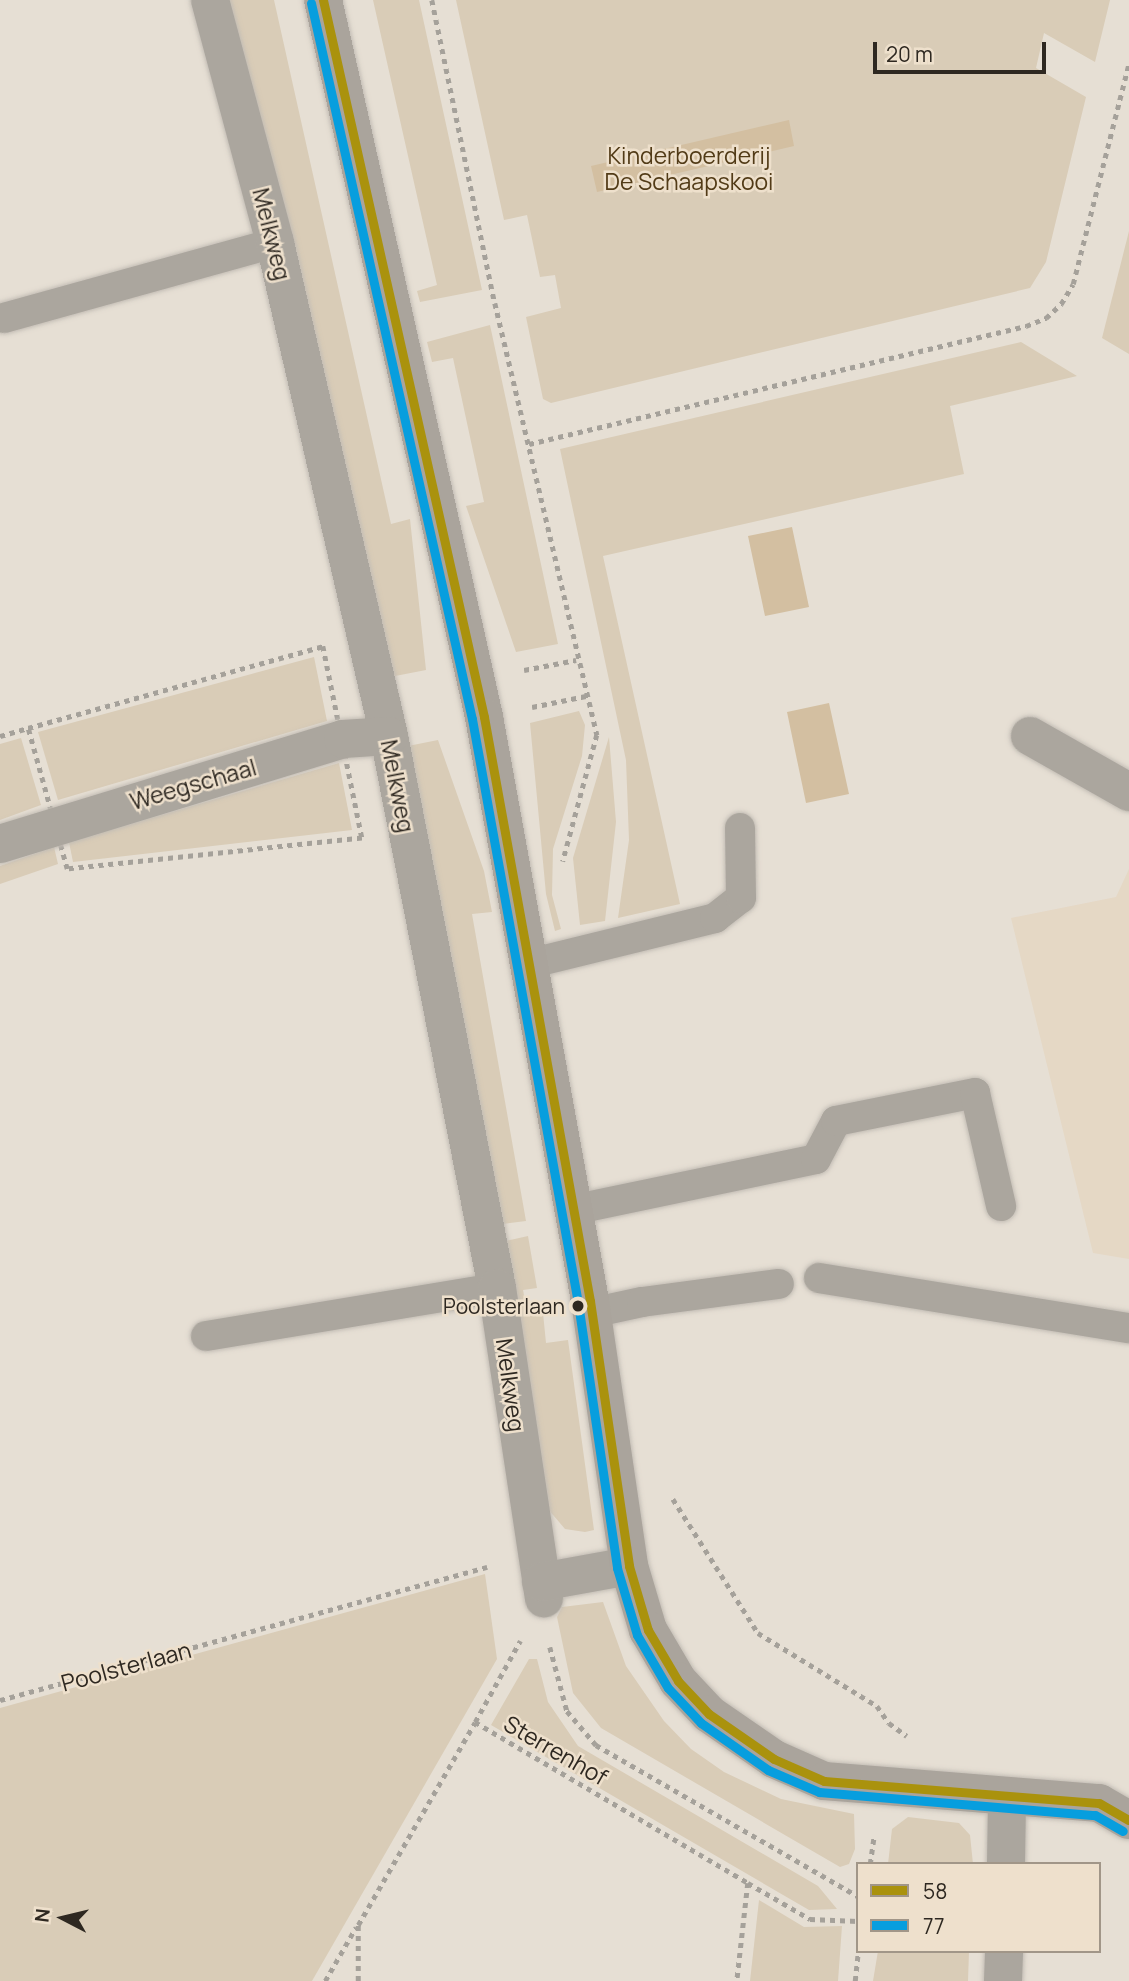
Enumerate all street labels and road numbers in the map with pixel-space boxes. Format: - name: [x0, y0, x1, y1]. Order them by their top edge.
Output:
- street label: Melkweg: [247, 185, 297, 283]
- street label: Melkweg: [376, 737, 420, 835]
- street label: Weegschaal: [127, 753, 259, 815]
- street label: Melkweg: [491, 1337, 531, 1433]
- street label: Poolsterlaan: [58, 1635, 194, 1697]
- street label: Sterrenhof: [499, 1709, 613, 1791]

